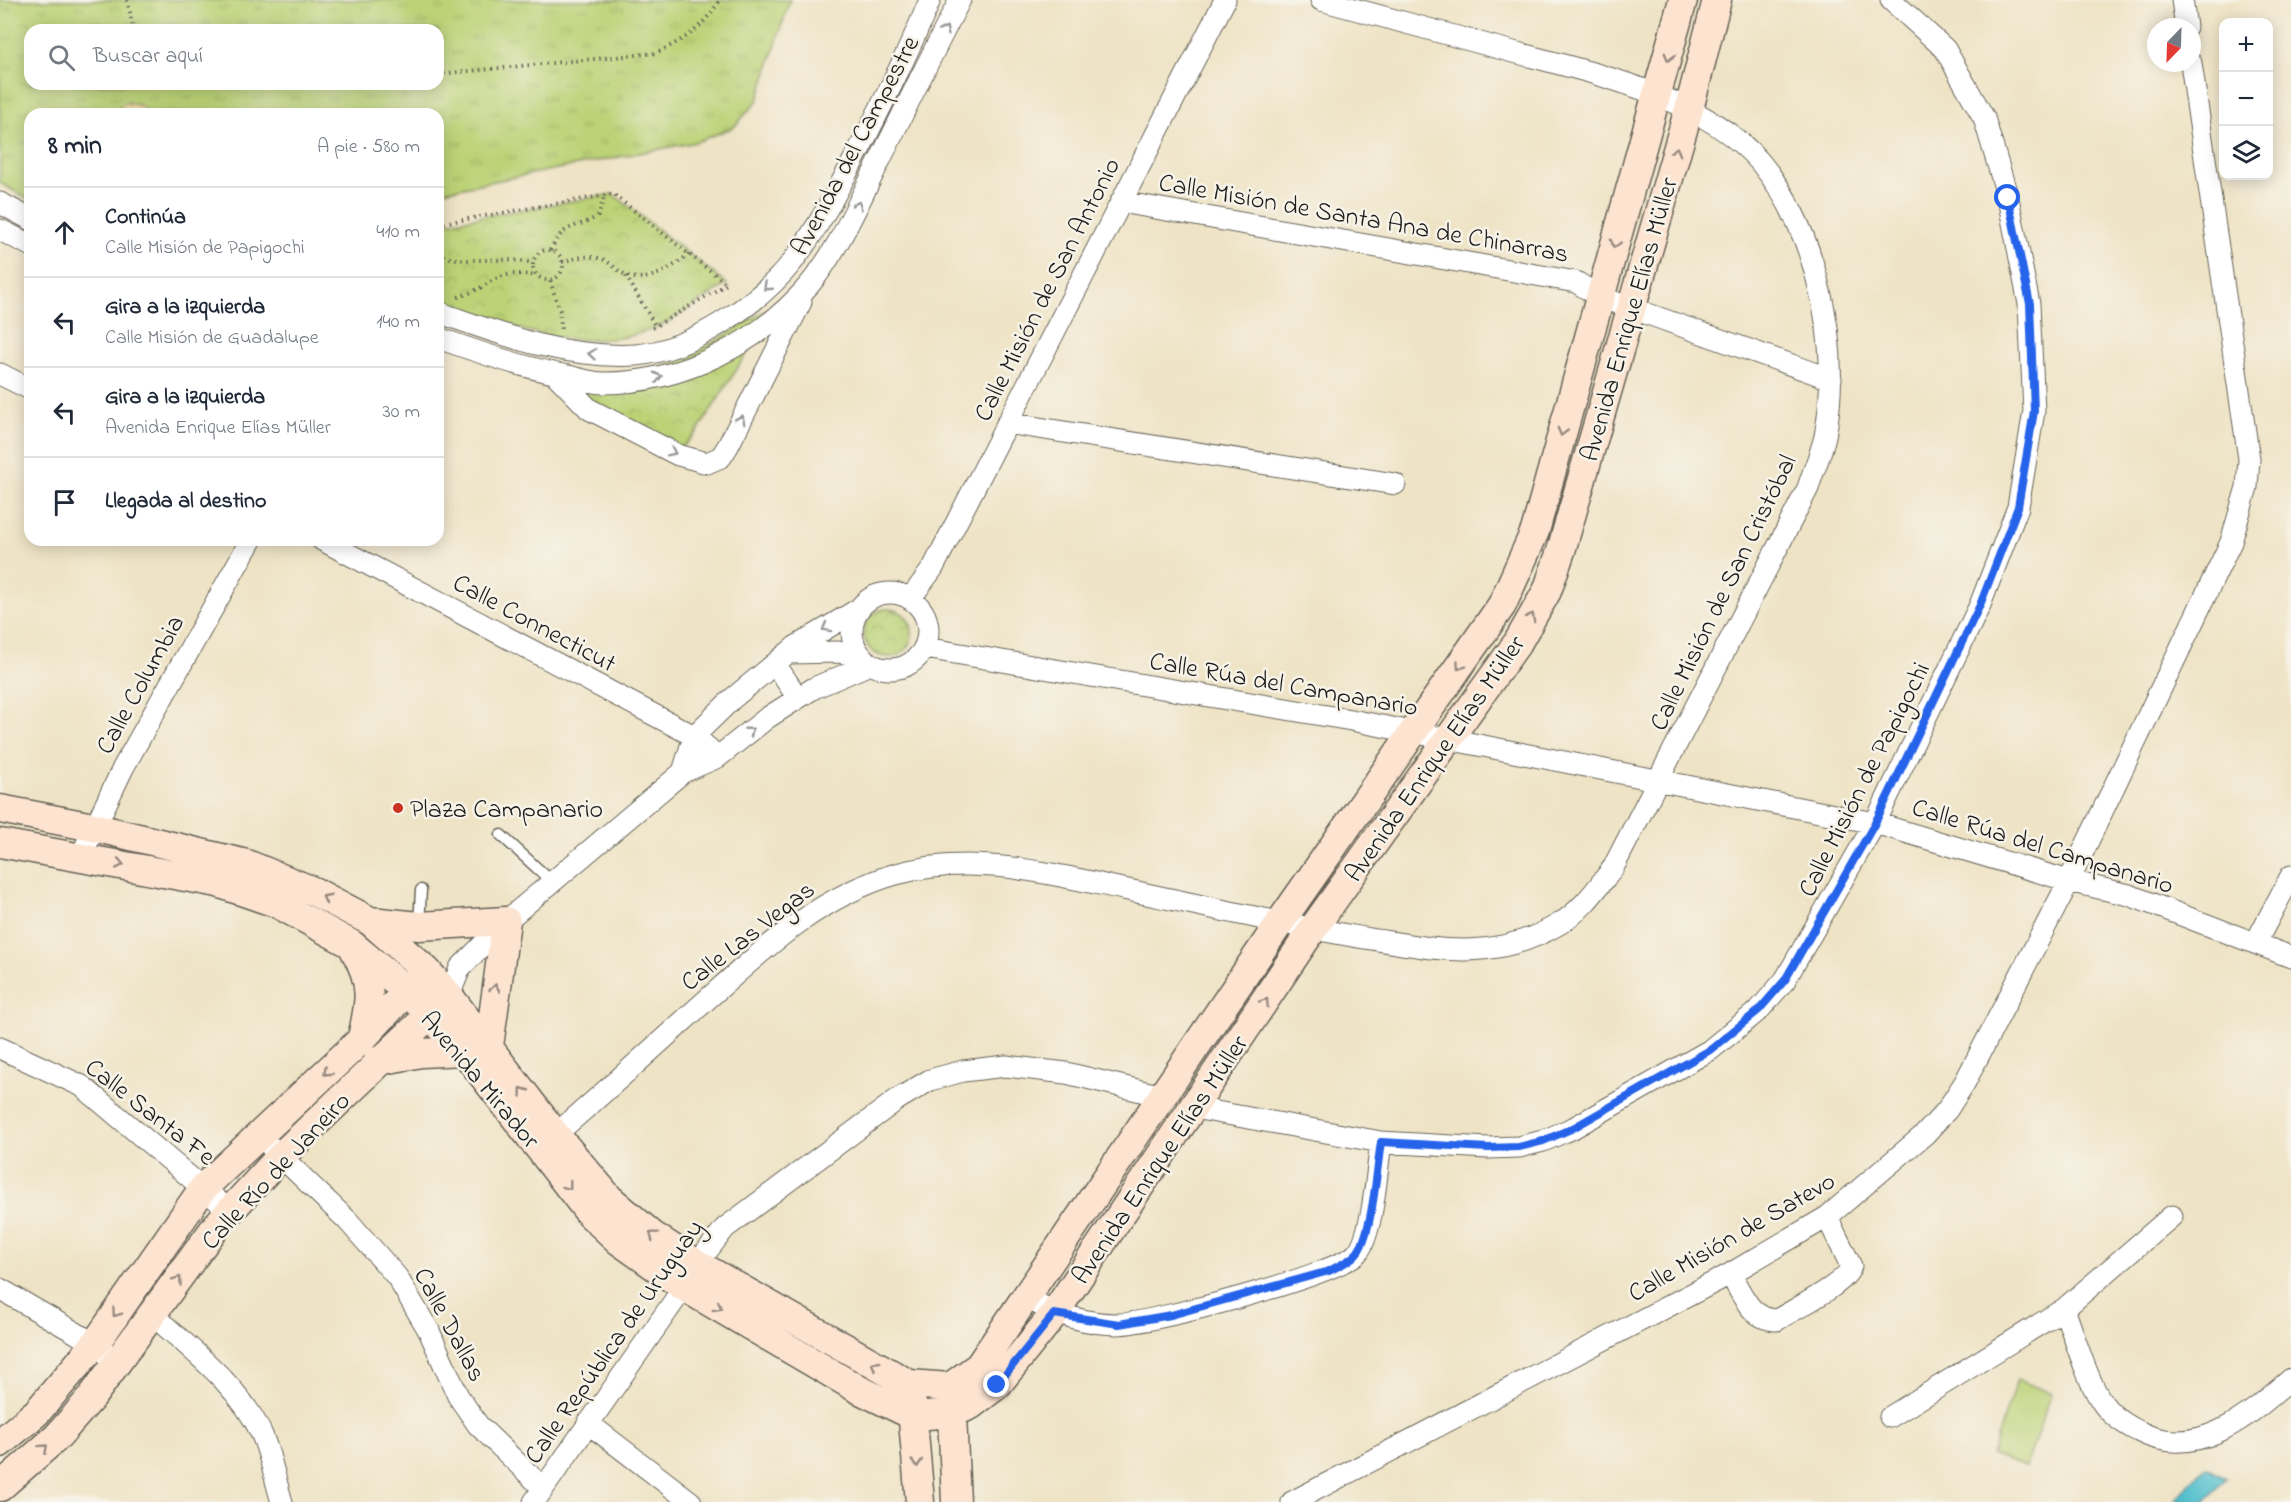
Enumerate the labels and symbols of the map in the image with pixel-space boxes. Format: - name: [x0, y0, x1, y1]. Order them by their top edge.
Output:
- north arrow: [2147, 18, 2201, 72]
- one-way arrow: [938, 26, 949, 36]
- street label: Avenida del Campestre: [783, 29, 931, 263]
- one-way arrow: [1663, 51, 1676, 61]
- one-way arrow: [1669, 146, 1682, 156]
- street label: Calle Misión de San Antonio: [966, 152, 1132, 429]
- street label: Calle Misión de Santa Ana de Chinarras: [1155, 165, 1571, 275]
- street label: Avenida Enrique Elías Müller: [1572, 172, 1690, 466]
- route start: [1994, 184, 2020, 210]
- one-way arrow: [851, 200, 862, 211]
- one-way arrow: [1610, 238, 1622, 249]
- one-way arrow: [764, 279, 775, 290]
- one-way arrow: [587, 348, 596, 361]
- one-way arrow: [653, 371, 663, 384]
- one-way arrow: [734, 415, 746, 426]
- one-way arrow: [1557, 427, 1570, 437]
- one-way arrow: [666, 444, 677, 456]
- street label: Calle Misión de San Cristóbal: [1641, 449, 1808, 738]
- street label: Calle Connecticut: [445, 566, 622, 684]
- street label: Calle Columbia: [88, 609, 196, 762]
- one-way arrow: [1524, 613, 1536, 624]
- one-way arrow: [822, 621, 832, 632]
- street label: Avenida Enrique Elías Müller: [1337, 628, 1537, 891]
- street label: Calle Rúa del Campanario: [1146, 644, 1421, 728]
- street label: Calle Misión de Papigochi: [1790, 656, 1941, 905]
- one-way arrow: [1456, 659, 1467, 670]
- one-way arrow: [743, 728, 754, 739]
- street label: Calle Rúa del Campanario: [1907, 790, 2178, 906]
- place label: Plaza Campanario: [410, 792, 603, 830]
- marker: Plaza Campanario: [391, 801, 405, 815]
- one-way arrow: [114, 857, 124, 870]
- street label: Calle Las Vegas: [674, 873, 824, 1002]
- one-way arrow: [322, 894, 332, 905]
- one-way arrow: [489, 983, 501, 993]
- one-way arrow: [1257, 997, 1268, 1008]
- street label: Avenida Mirador: [410, 1004, 548, 1159]
- street label: Avenida Enrique Elías Müller: [1064, 1027, 1260, 1293]
- street label: Calle Santa Fe: [76, 1050, 223, 1177]
- one-way arrow: [323, 1065, 334, 1076]
- street label: Calle Río de Janeiro: [194, 1084, 361, 1260]
- one-way arrow: [519, 1086, 530, 1097]
- street label: Calle Misión de Satevo: [1622, 1164, 1843, 1314]
- one-way arrow: [560, 1179, 571, 1190]
- street label: Calle República de Uruguay: [516, 1213, 715, 1473]
- one-way arrow: [649, 1231, 660, 1242]
- street label: Calle Dallas: [402, 1262, 494, 1389]
- one-way arrow: [171, 1275, 182, 1286]
- one-way arrow: [712, 1300, 722, 1311]
- one-way arrow: [113, 1306, 124, 1317]
- one-way arrow: [871, 1361, 882, 1373]
- route end: [983, 1371, 1009, 1397]
- one-way arrow: [37, 1444, 48, 1455]
- one-way arrow: [910, 1459, 923, 1468]

